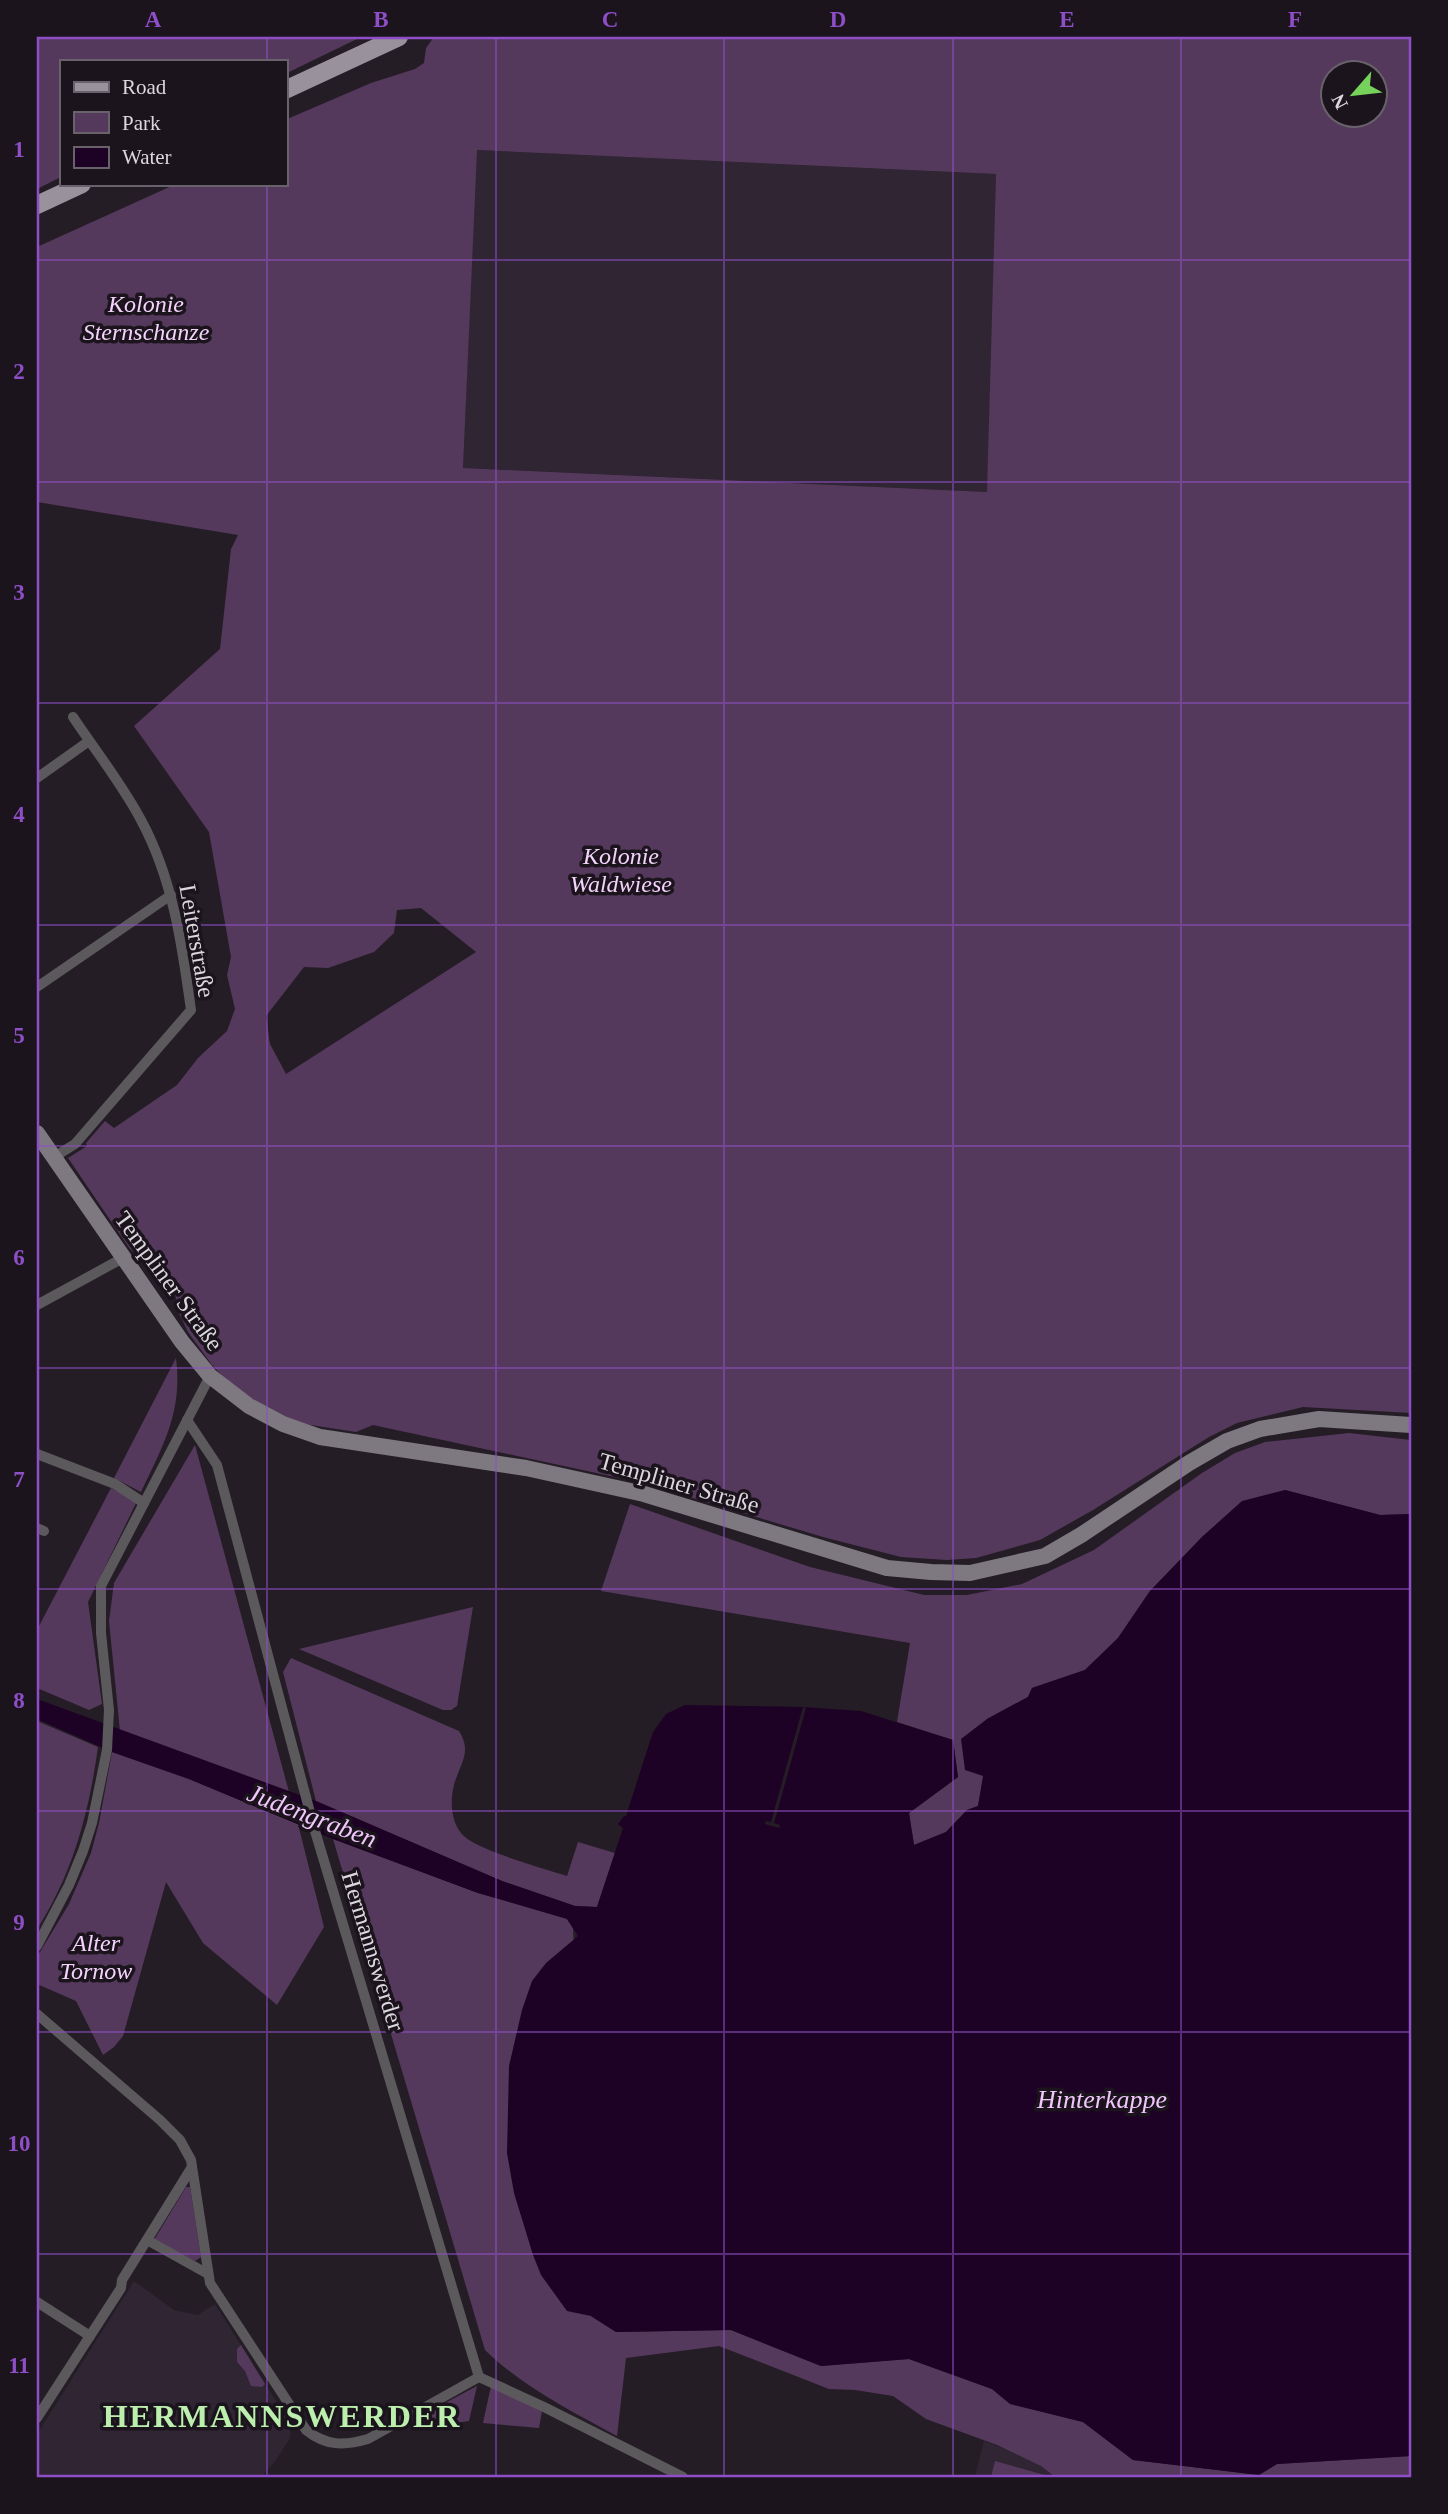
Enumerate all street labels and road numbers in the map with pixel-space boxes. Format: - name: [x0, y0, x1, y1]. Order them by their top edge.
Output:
- street label: Leiterstraße: [174, 882, 220, 1000]
- street label: Templiner Straße: [110, 1206, 228, 1356]
- street label: Templiner Straße: [596, 1448, 762, 1518]
- street label: Hermannswerder: [336, 1868, 410, 2034]

